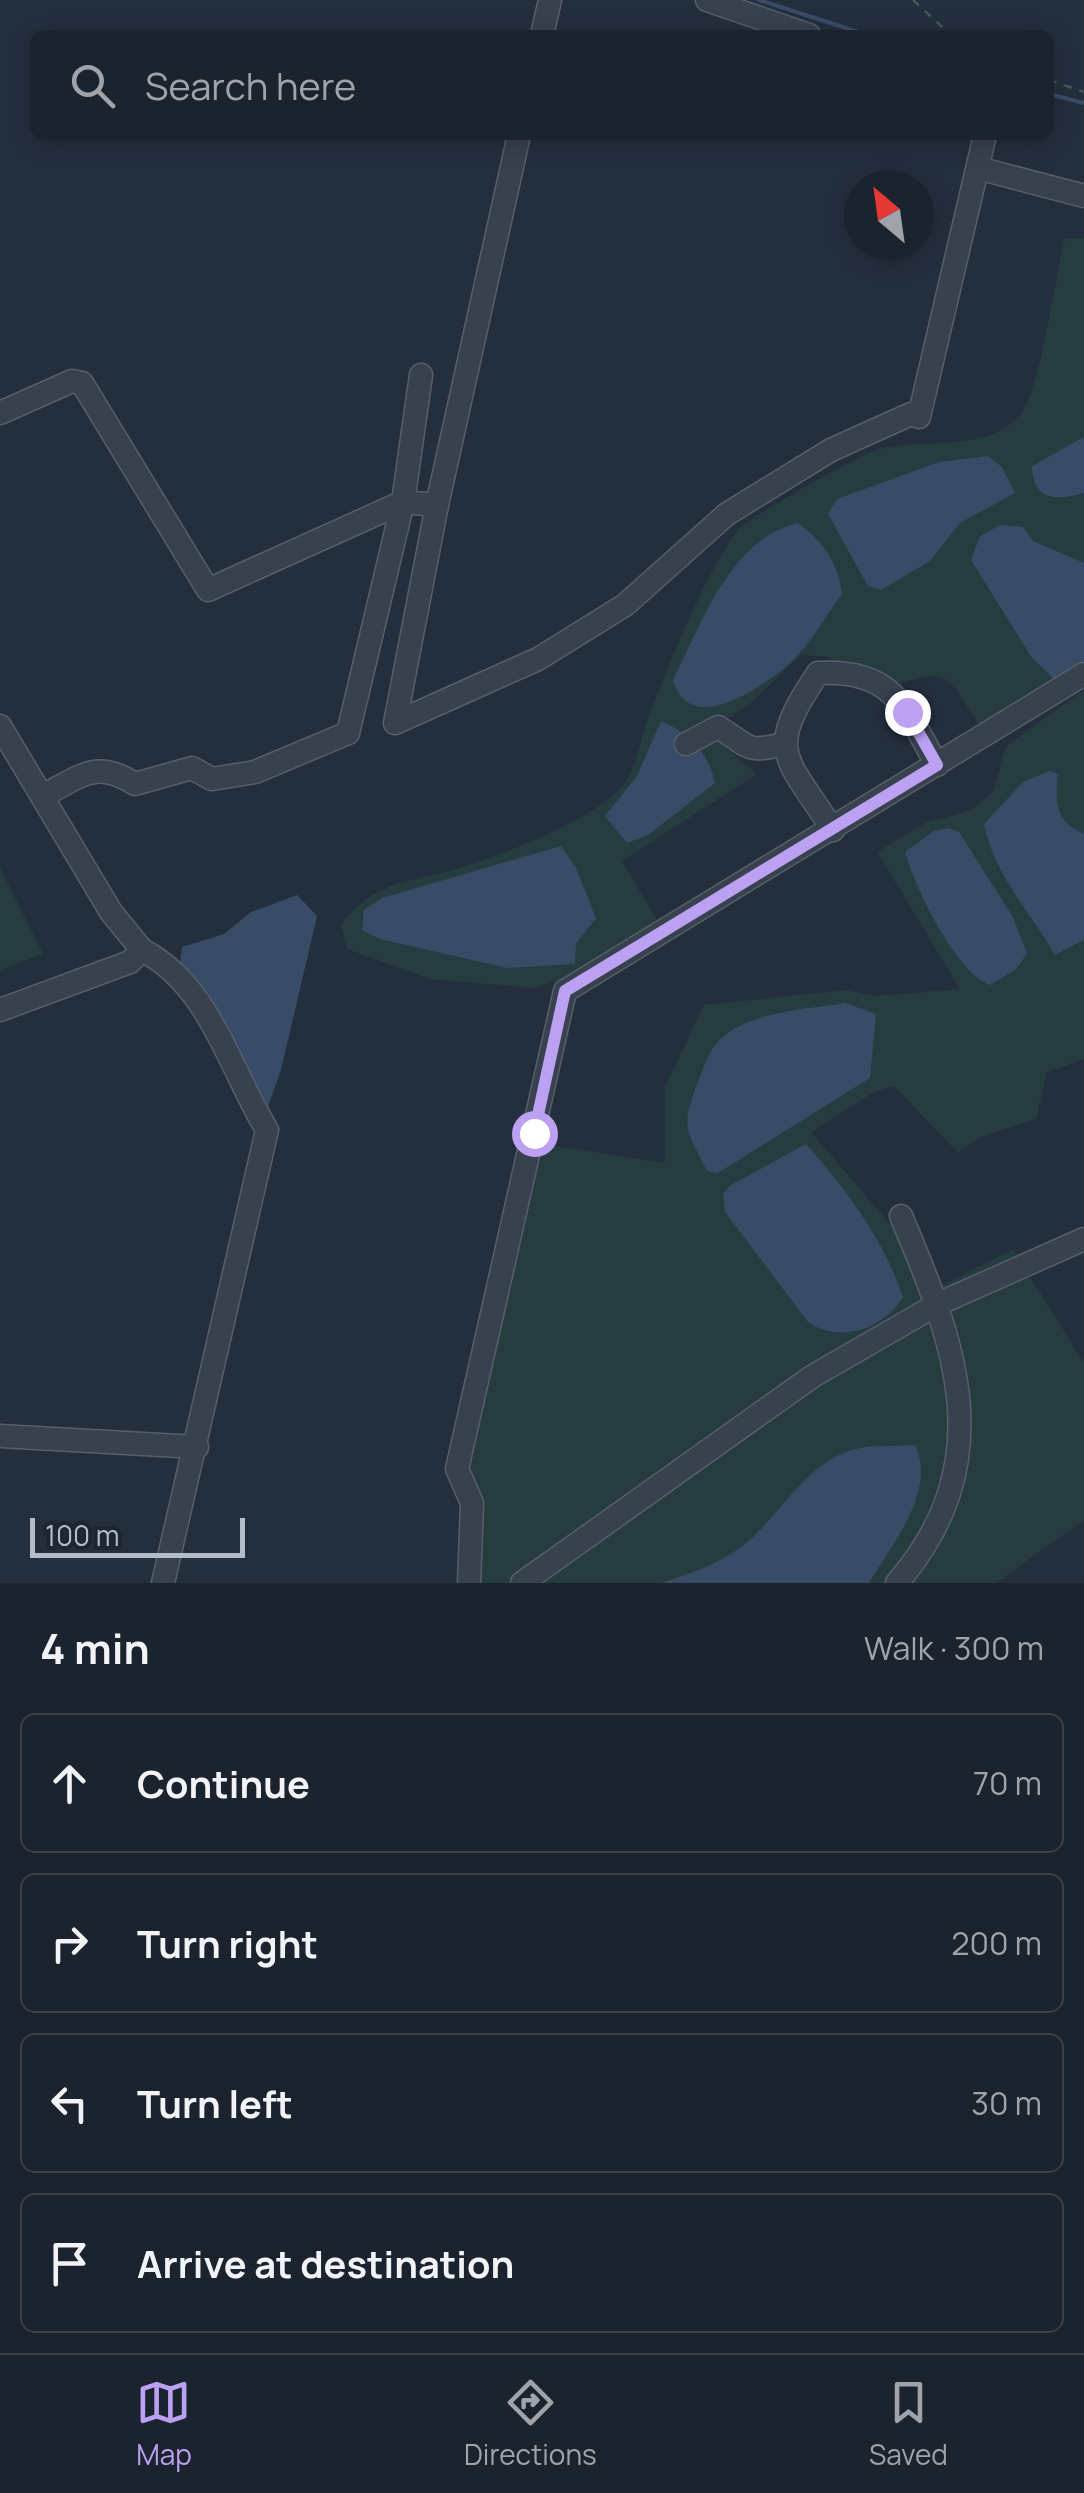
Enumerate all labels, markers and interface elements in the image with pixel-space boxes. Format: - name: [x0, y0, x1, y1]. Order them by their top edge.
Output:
- search box: [30, 30, 1054, 140]
- icon: search: [65, 58, 120, 113]
- text: Search here: [145, 59, 356, 111]
- north arrow: [844, 170, 934, 260]
- route end: [885, 690, 931, 736]
- route start: [512, 1111, 558, 1157]
- scale bar: [30, 1513, 245, 1558]
- text: 100 m: [45, 1516, 119, 1554]
- text: 4 min: [40, 1619, 150, 1677]
- text: Walk · 300 m: [864, 1626, 1044, 1670]
- icon: ahead: [42, 1756, 97, 1811]
- text: Continue: [137, 1757, 310, 1809]
- text: 70 m: [973, 1761, 1042, 1805]
- icon: right: [42, 1916, 97, 1971]
- text: Turn right: [137, 1917, 318, 1969]
- text: 200 m: [951, 1921, 1042, 1965]
- icon: left: [42, 2076, 97, 2131]
- text: Turn left: [137, 2077, 293, 2129]
- text: 30 m: [971, 2081, 1042, 2125]
- icon: arrive: [42, 2236, 97, 2291]
- text: Arrive at destination: [137, 2237, 514, 2289]
- tab: Map: [136, 2375, 192, 2473]
- tab: Directions: [464, 2375, 597, 2473]
- tab: Saved: [869, 2375, 948, 2473]

